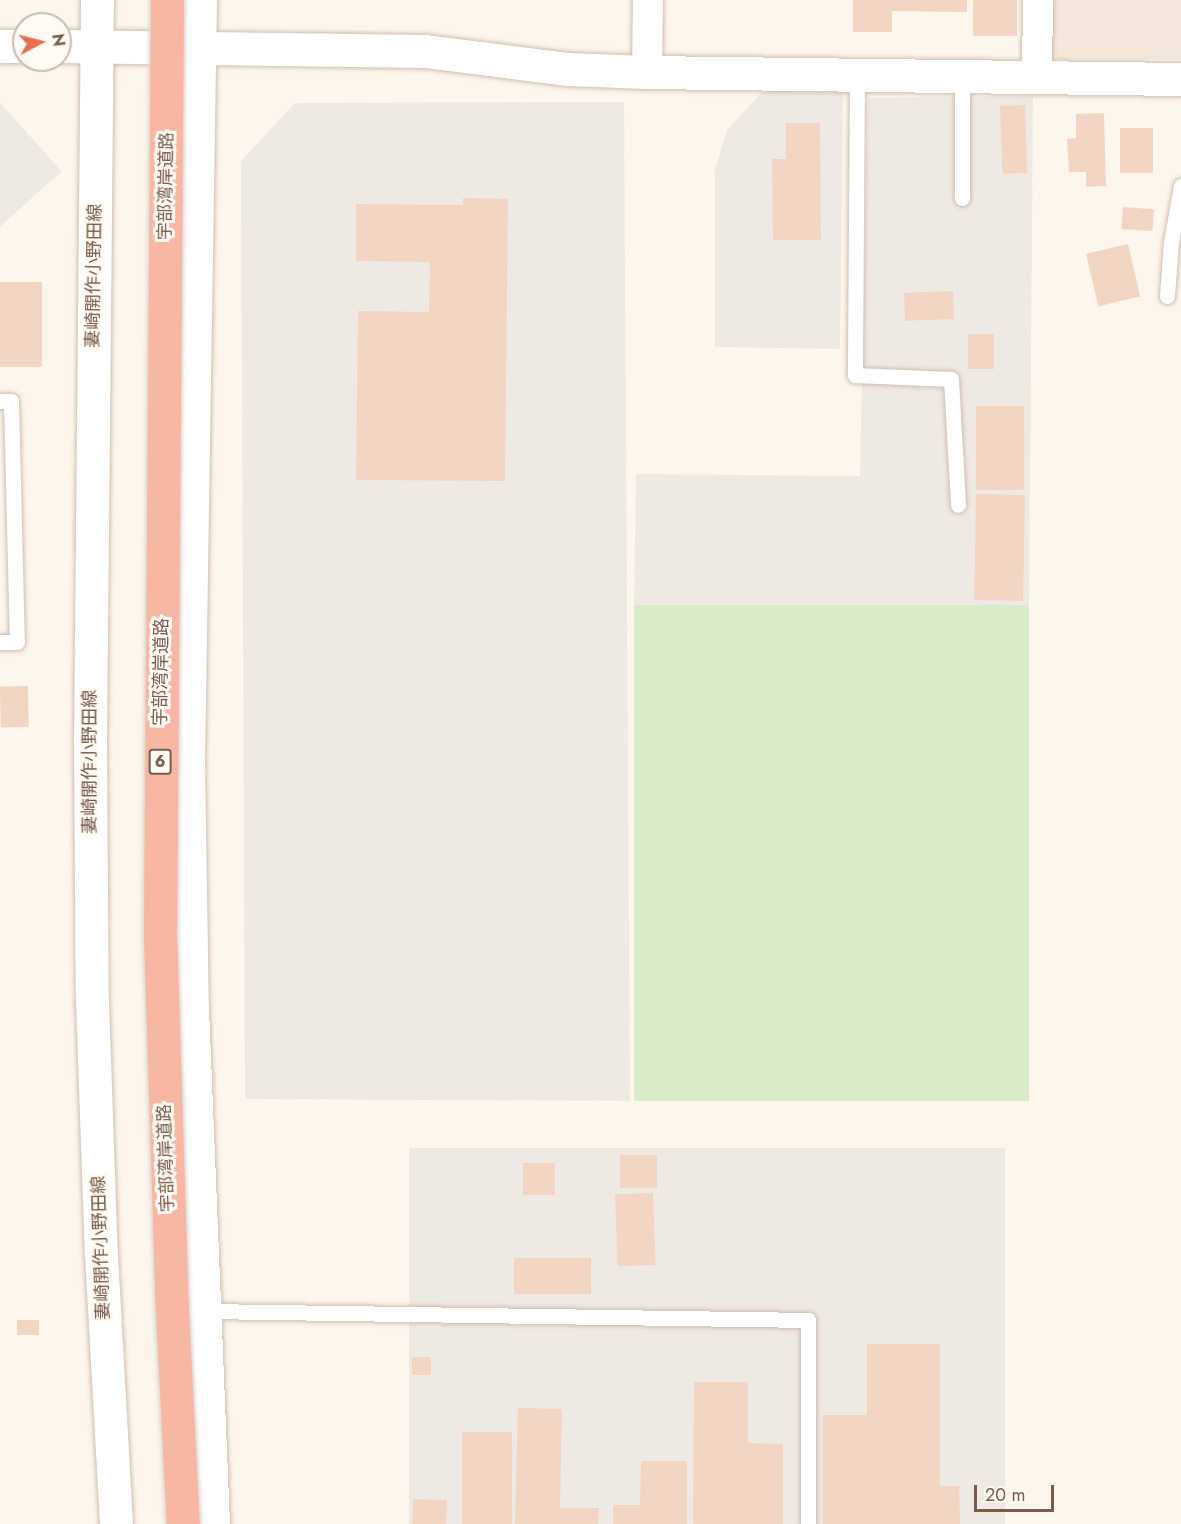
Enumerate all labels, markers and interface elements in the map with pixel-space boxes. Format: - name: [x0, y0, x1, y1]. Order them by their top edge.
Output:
- north arrow: [12, 12, 72, 72]
- text: N: [46, 32, 71, 48]
- street label: 宇部湾岸道路: [154, 132, 178, 240]
- street label: 妻崎開作小野田線: [82, 204, 106, 348]
- street label: 宇部湾岸道路: [149, 618, 173, 726]
- street label: 妻崎開作小野田線: [79, 690, 101, 834]
- road number: 6: [148, 749, 172, 775]
- street label: 宇部湾岸道路: [153, 1104, 179, 1212]
- street label: 妻崎開作小野田線: [88, 1176, 114, 1320]
- scale bar: [977, 1473, 1056, 1511]
- text: 20 m: [985, 1482, 1025, 1508]

